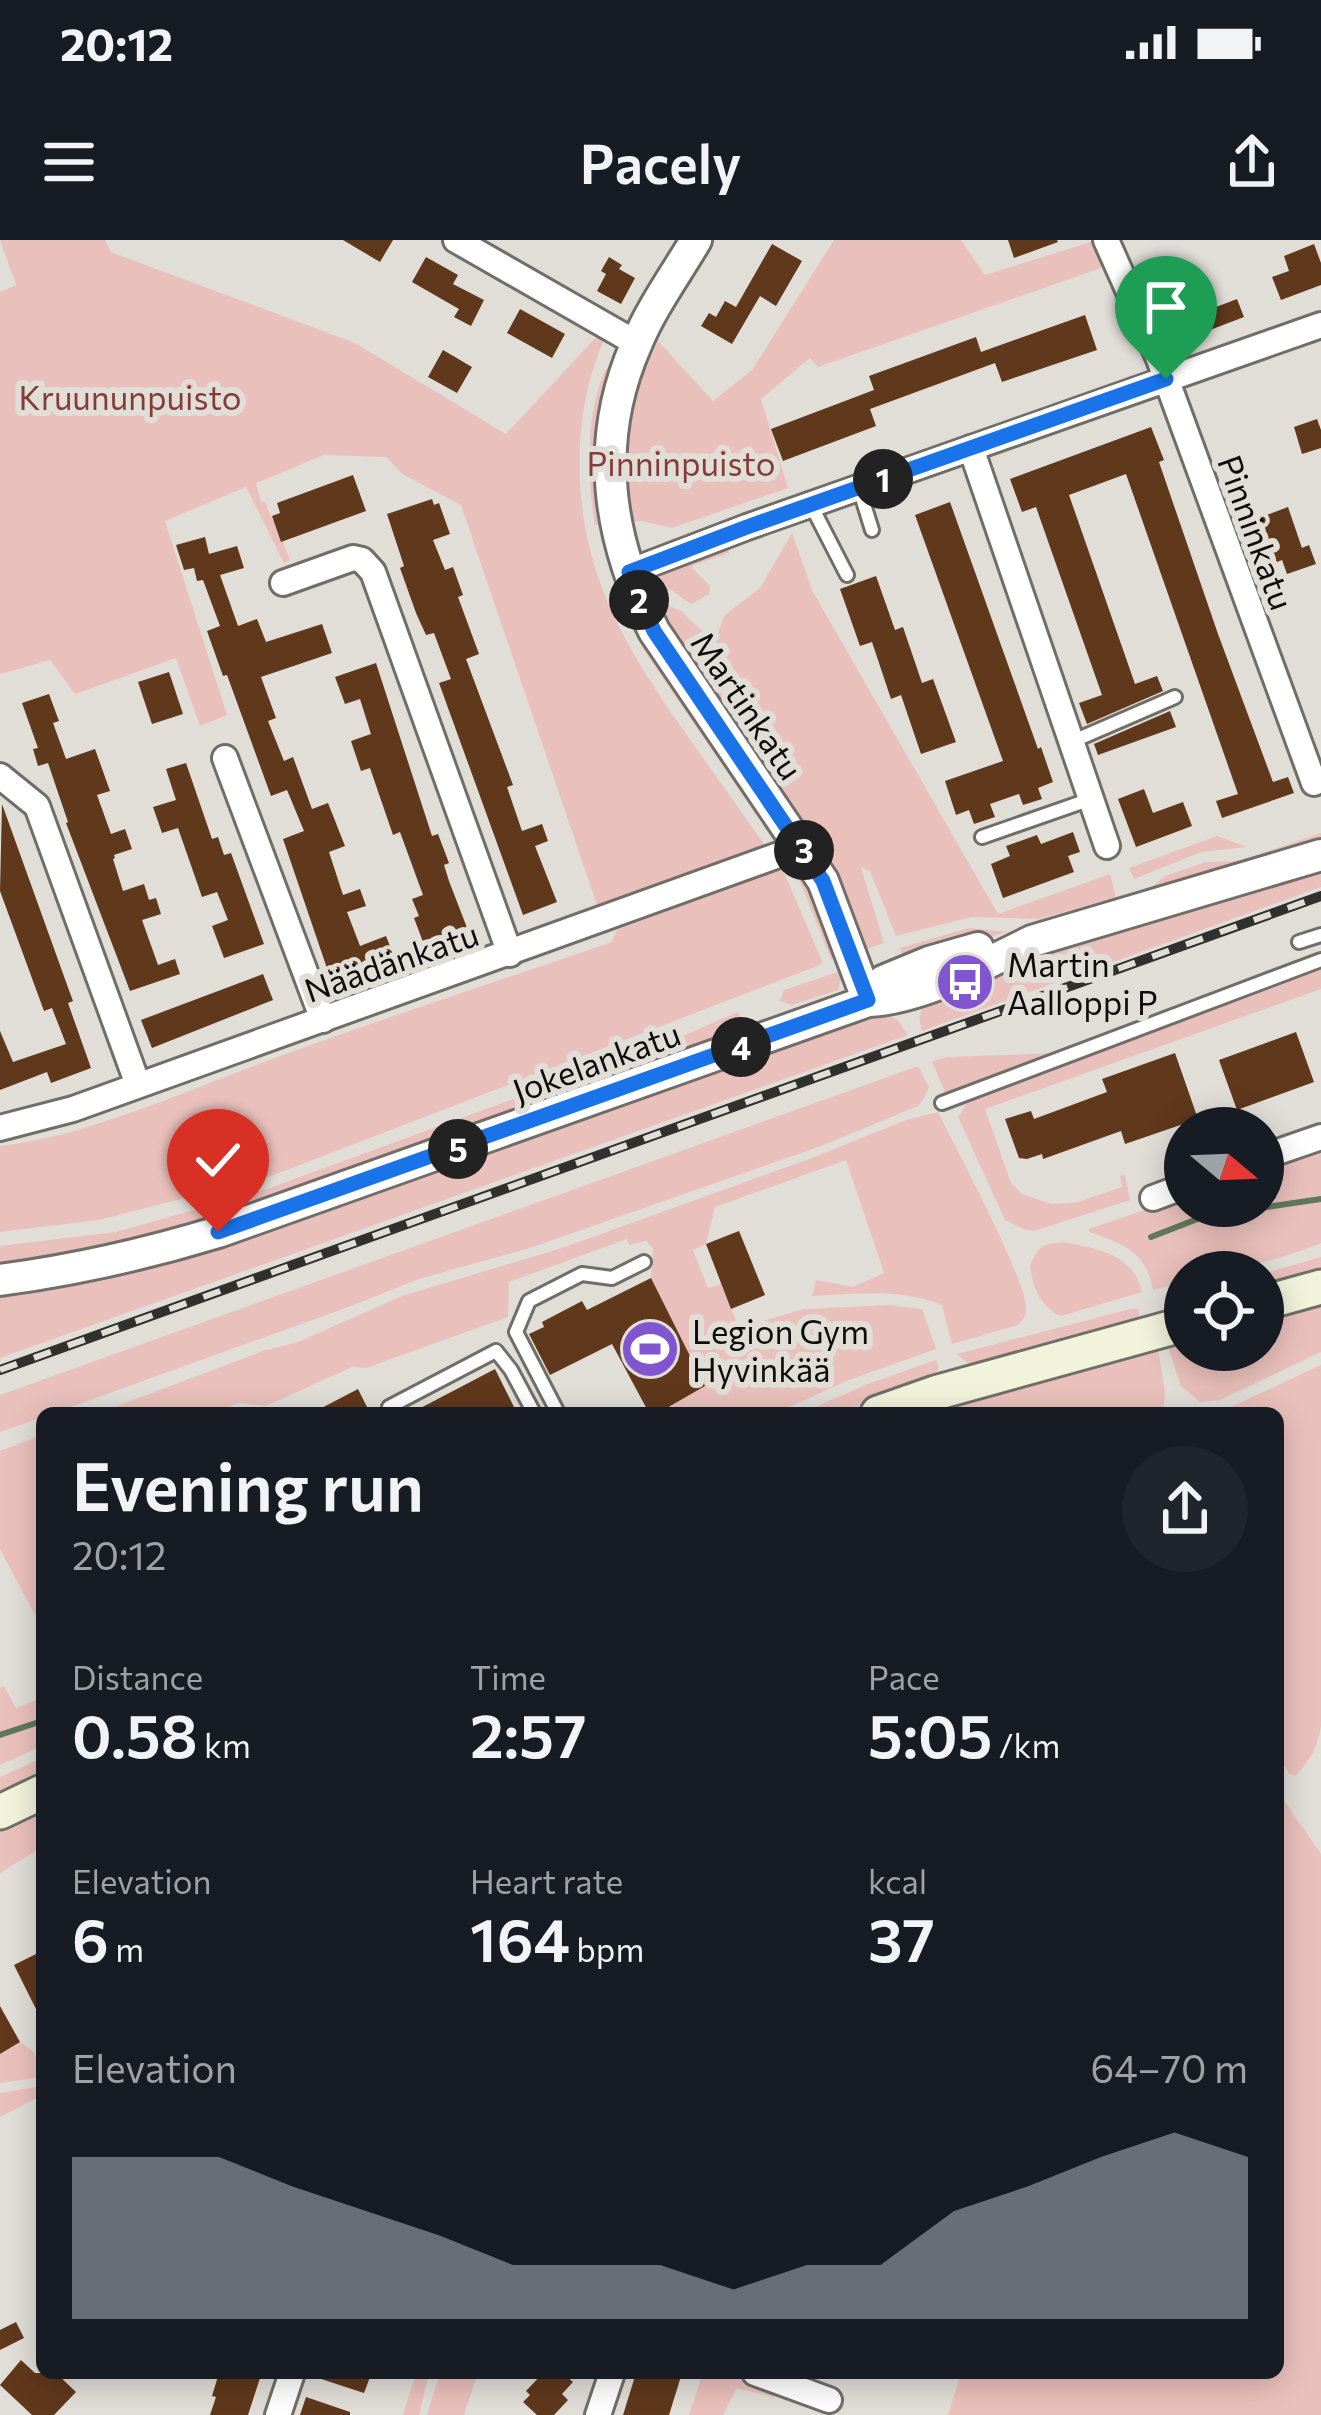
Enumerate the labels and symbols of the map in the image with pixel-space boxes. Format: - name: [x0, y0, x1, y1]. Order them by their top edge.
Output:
- pin: [1115, 256, 1217, 379]
- park label: Kruununpuisto: [19, 376, 241, 417]
- park label: Pinninpuisto: [587, 442, 775, 483]
- pin: 1: [853, 449, 913, 509]
- street label: Pinninkatu: [1210, 449, 1304, 615]
- pin: 2: [609, 570, 669, 630]
- street label: Martinkatu: [684, 623, 812, 787]
- pin: 3: [774, 820, 834, 880]
- street label: Näädänkatu: [299, 912, 483, 1010]
- place label: Martin Aalloppi P: [1007, 943, 1158, 1022]
- bus stop icon: Martin Aalloppi P: [934, 951, 996, 1013]
- street label: Jokelankatu: [507, 1012, 685, 1110]
- pin: 4: [711, 1017, 771, 1077]
- north arrow: [1164, 1107, 1284, 1227]
- pin: [167, 1109, 269, 1232]
- pin: 5: [428, 1119, 488, 1179]
- place label: Legion Gym Hyvinkää: [692, 1310, 869, 1389]
- sports icon: Legion Gym Hyvinkää: [619, 1318, 681, 1380]

